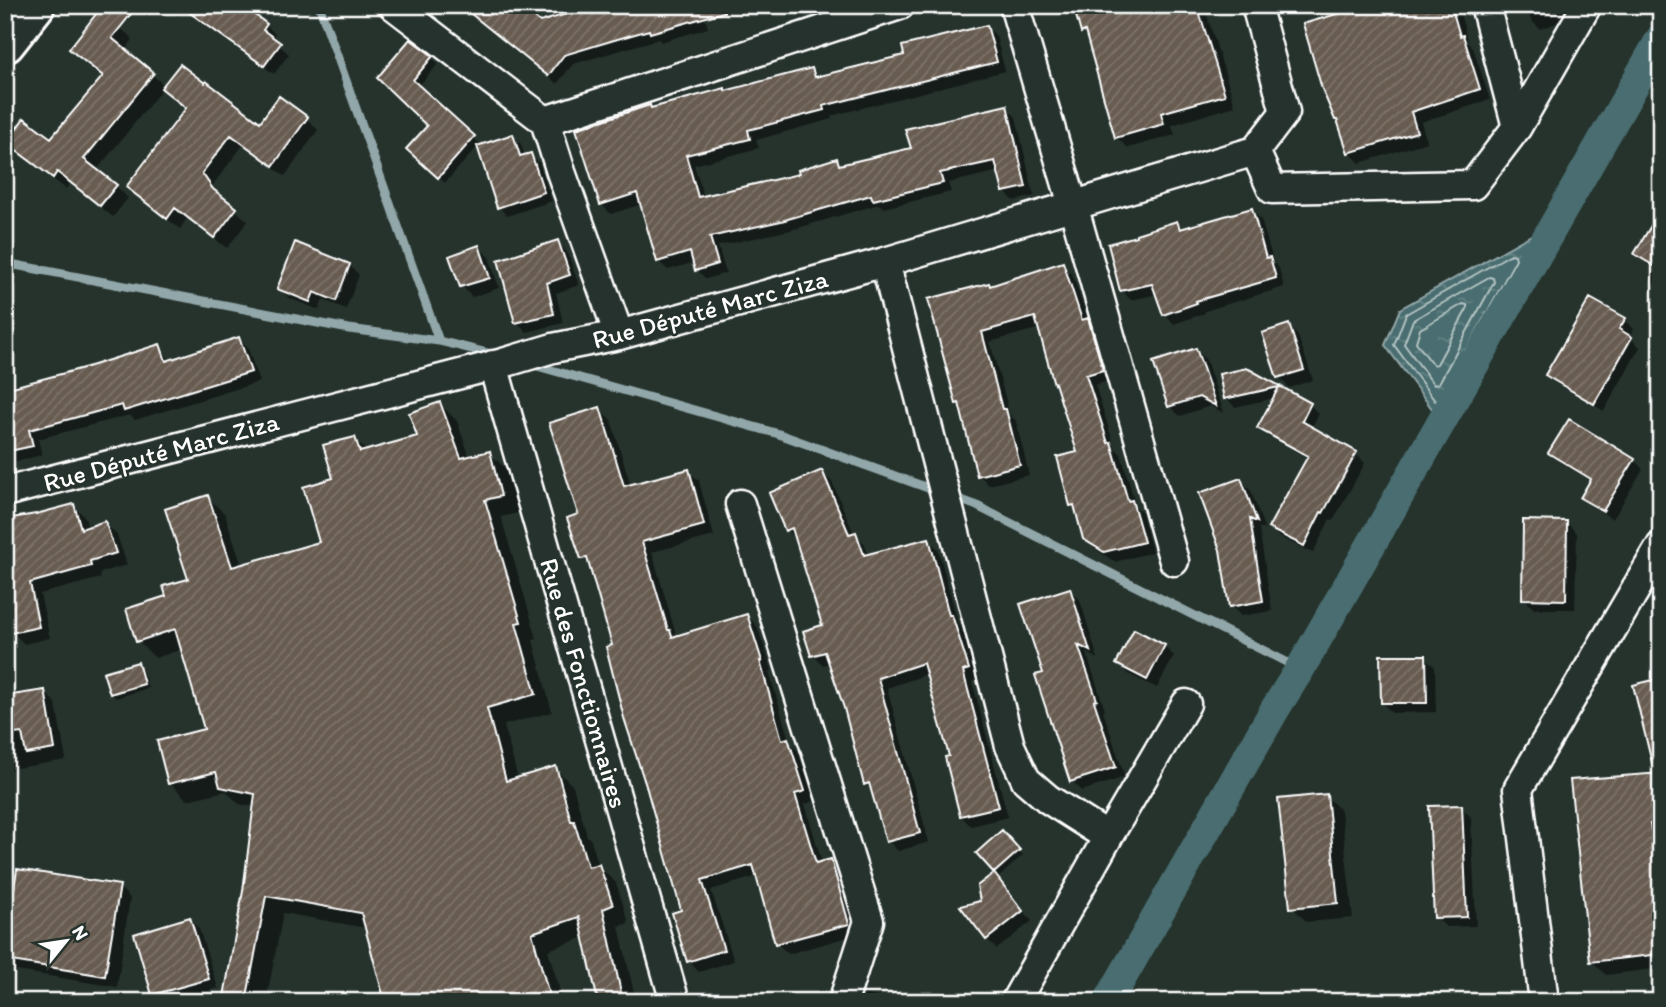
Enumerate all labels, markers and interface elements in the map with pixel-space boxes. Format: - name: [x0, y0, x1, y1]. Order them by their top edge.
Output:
- street label: Rue Député Marc Ziza: [589, 262, 832, 356]
- street label: Rue Député Marc Ziza: [40, 405, 283, 499]
- street label: Rue des Fonctionnaires: [533, 554, 635, 812]
- north arrow: [32, 906, 102, 976]
- text: N: [67, 921, 93, 944]

